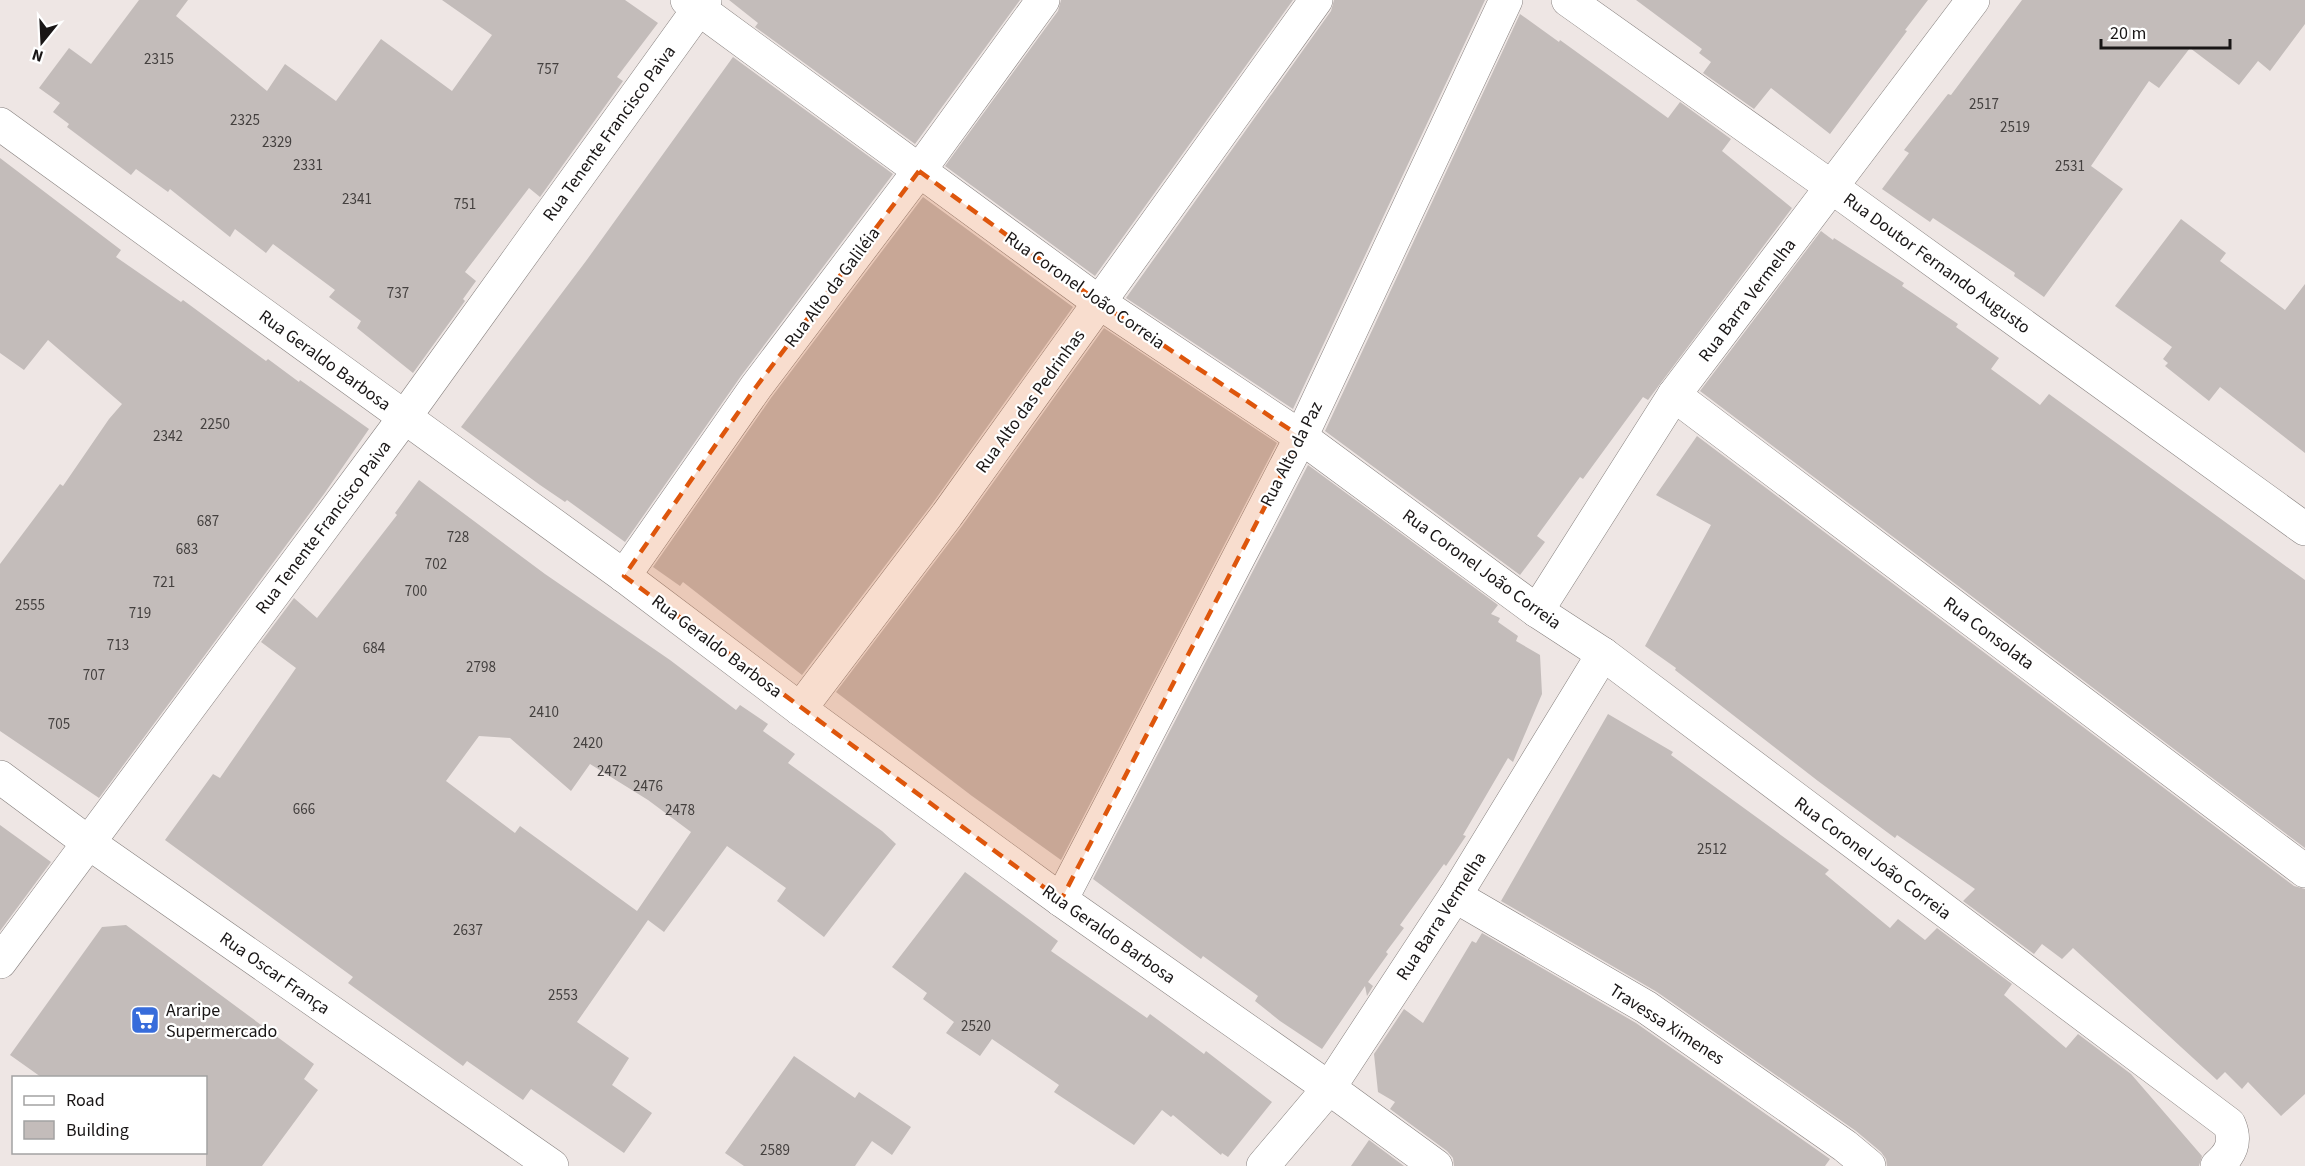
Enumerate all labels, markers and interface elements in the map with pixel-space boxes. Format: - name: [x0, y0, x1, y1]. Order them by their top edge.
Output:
- north arrow: [12, 12, 72, 72]
- scale bar: [2101, 12, 2230, 50]
- text: 20 m: [2110, 21, 2146, 46]
- street label: Rua Tenente Francisco Paiva: [537, 40, 682, 226]
- text: N: [29, 43, 46, 67]
- house number: 2315: [144, 49, 174, 70]
- house number: 757: [537, 59, 559, 80]
- house number: 2517: [1969, 94, 1999, 115]
- house number: 2325: [230, 110, 260, 131]
- house number: 2519: [2000, 117, 2030, 138]
- house number: 2329: [262, 132, 292, 153]
- house number: 2331: [293, 155, 323, 176]
- house number: 2531: [2055, 156, 2085, 177]
- street label: Rua Doutor Fernando Augusto: [1838, 187, 2035, 340]
- house number: 2341: [342, 189, 372, 210]
- house number: 751: [454, 194, 476, 215]
- street label: Rua Alto da Galiléia: [779, 222, 886, 353]
- street label: Rua Coronel João Correia: [999, 225, 1170, 355]
- street label: Rua Barra Vermelha: [1693, 233, 1802, 367]
- house number: 737: [387, 283, 409, 304]
- street label: Rua Geraldo Barbosa: [254, 304, 396, 417]
- street label: Rua Alto das Pedrinhas: [970, 324, 1091, 478]
- street label: Rua Alto da Paz: [1254, 397, 1329, 511]
- house number: 2250: [200, 414, 230, 435]
- house number: 2342: [153, 426, 183, 447]
- street label: Rua Tenente Francisco Paiva: [250, 435, 397, 619]
- street label: Rua Coronel João Correia: [1397, 503, 1566, 636]
- house number: 687: [197, 511, 219, 532]
- house number: 728: [447, 527, 469, 548]
- house number: 683: [176, 539, 198, 560]
- house number: 702: [425, 554, 447, 575]
- house number: 721: [153, 572, 175, 593]
- house number: 700: [405, 581, 427, 602]
- street label: Rua Geraldo Barbosa: [646, 589, 787, 704]
- street label: Rua Consolata: [1938, 591, 2039, 676]
- house number: 2555: [15, 595, 45, 616]
- house number: 719: [129, 603, 151, 624]
- house number: 713: [107, 635, 129, 656]
- house number: 684: [363, 638, 386, 659]
- house number: 2798: [466, 657, 496, 678]
- house number: 707: [83, 665, 105, 686]
- house number: 2410: [529, 702, 559, 723]
- house number: 705: [48, 714, 70, 735]
- house number: 2420: [573, 733, 603, 754]
- house number: 2472: [597, 761, 627, 782]
- house number: 2476: [633, 776, 663, 797]
- street label: Rua Coronel João Correia: [1789, 791, 1956, 926]
- house number: 666: [293, 799, 315, 820]
- house number: 2478: [665, 800, 695, 821]
- house number: 2512: [1697, 839, 1727, 860]
- street label: Rua Barra Vermelha: [1390, 847, 1492, 985]
- street label: Rua Geraldo Barbosa: [1037, 879, 1180, 990]
- house number: 2637: [453, 920, 483, 941]
- street label: Rua Oscar França: [214, 926, 335, 1021]
- street label: Travessa Ximenes: [1604, 978, 1729, 1071]
- house number: 2553: [548, 985, 578, 1006]
- place label: Araripe Supermercado: [166, 998, 277, 1044]
- supermarket icon: Araripe Supermercado: [129, 1004, 161, 1036]
- house number: 2520: [961, 1016, 991, 1037]
- legend: [12, 1076, 207, 1154]
- text: Road: [66, 1088, 105, 1113]
- text: Building: [66, 1118, 129, 1143]
- house number: 2589: [760, 1140, 790, 1161]

